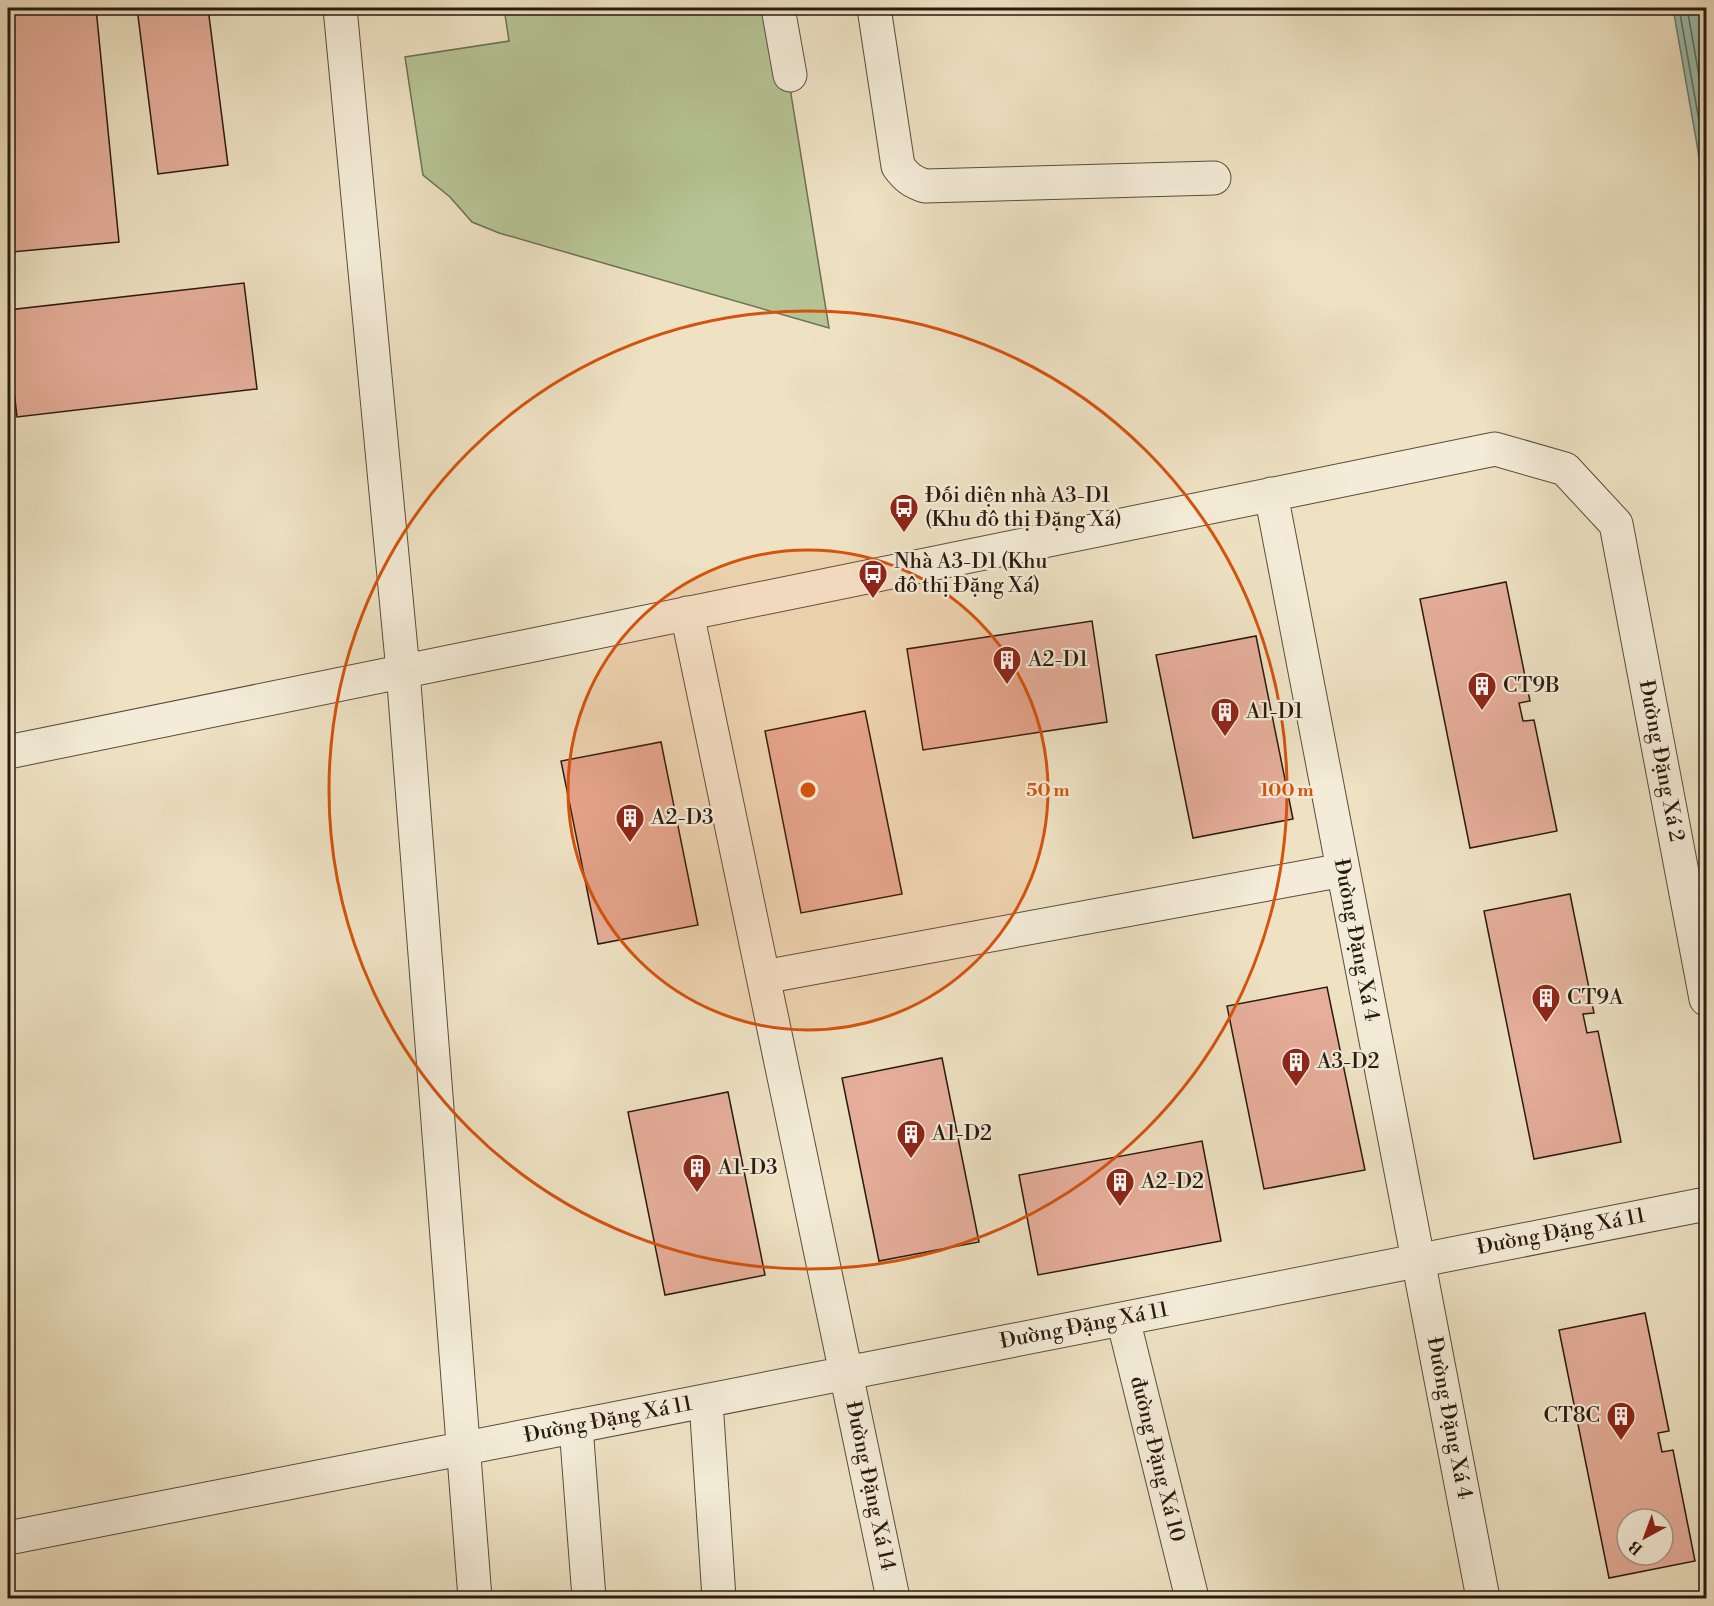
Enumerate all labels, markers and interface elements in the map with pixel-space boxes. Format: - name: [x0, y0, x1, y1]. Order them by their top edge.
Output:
- place label: Đối diện nhà A3-D1 (Khu đô thị Đặng Xá): [925, 483, 1122, 533]
- bus stop icon: Đối diện nhà A3-D1 (Khu đô thị Đặng Xá): [888, 492, 920, 534]
- place label: Nhà A3-D1 (Khu đô thị Đặng Xá): [894, 549, 1047, 599]
- bus stop icon: Nhà A3-D1 (Khu đô thị Đặng Xá): [857, 558, 889, 600]
- building icon: A2-D1: [991, 644, 1023, 686]
- place label: A2-D1: [1027, 647, 1088, 673]
- building icon: CT9B: [1466, 670, 1498, 712]
- place label: CT9B: [1503, 673, 1560, 699]
- street label: Đường Đặng Xá 2: [1633, 678, 1689, 844]
- building icon: A1-D1: [1209, 696, 1241, 738]
- place label: A1-D1: [1245, 699, 1303, 725]
- text: 50 m: [1026, 779, 1070, 802]
- text: 100 m: [1260, 779, 1314, 802]
- centre of rings: [798, 780, 818, 800]
- building icon: A2-D3: [614, 802, 646, 844]
- place label: A2-D3: [650, 805, 714, 831]
- street label: Đường Đặng Xá 4: [1328, 857, 1384, 1023]
- building icon: CT9A: [1530, 982, 1562, 1024]
- place label: CT9A: [1567, 985, 1624, 1011]
- building icon: A3-D2: [1280, 1046, 1312, 1088]
- place label: A3-D2: [1316, 1049, 1380, 1075]
- building icon: A1-D2: [895, 1118, 927, 1160]
- place label: A1-D2: [931, 1121, 992, 1147]
- building icon: A1-D3: [681, 1152, 713, 1194]
- place label: A1-D3: [717, 1155, 778, 1181]
- building icon: A2-D2: [1104, 1166, 1136, 1208]
- place label: A2-D2: [1140, 1169, 1204, 1195]
- street label: Đường Đặng Xá 11: [1475, 1203, 1647, 1261]
- street label: Đường Đặng Xá 11: [998, 1297, 1170, 1355]
- street label: Đường Đặng Xá 4: [1421, 1335, 1477, 1501]
- street label: đường Đặng Xá 10: [1124, 1373, 1190, 1545]
- street label: Đường Đặng Xá 11: [522, 1391, 694, 1449]
- street label: Đường Đặng Xá 14: [839, 1399, 901, 1573]
- building icon: CT8C: [1605, 1400, 1637, 1442]
- place label: CT8C: [1543, 1403, 1600, 1429]
- north arrow: [1615, 1507, 1675, 1567]
- text: B: [1625, 1536, 1647, 1559]

